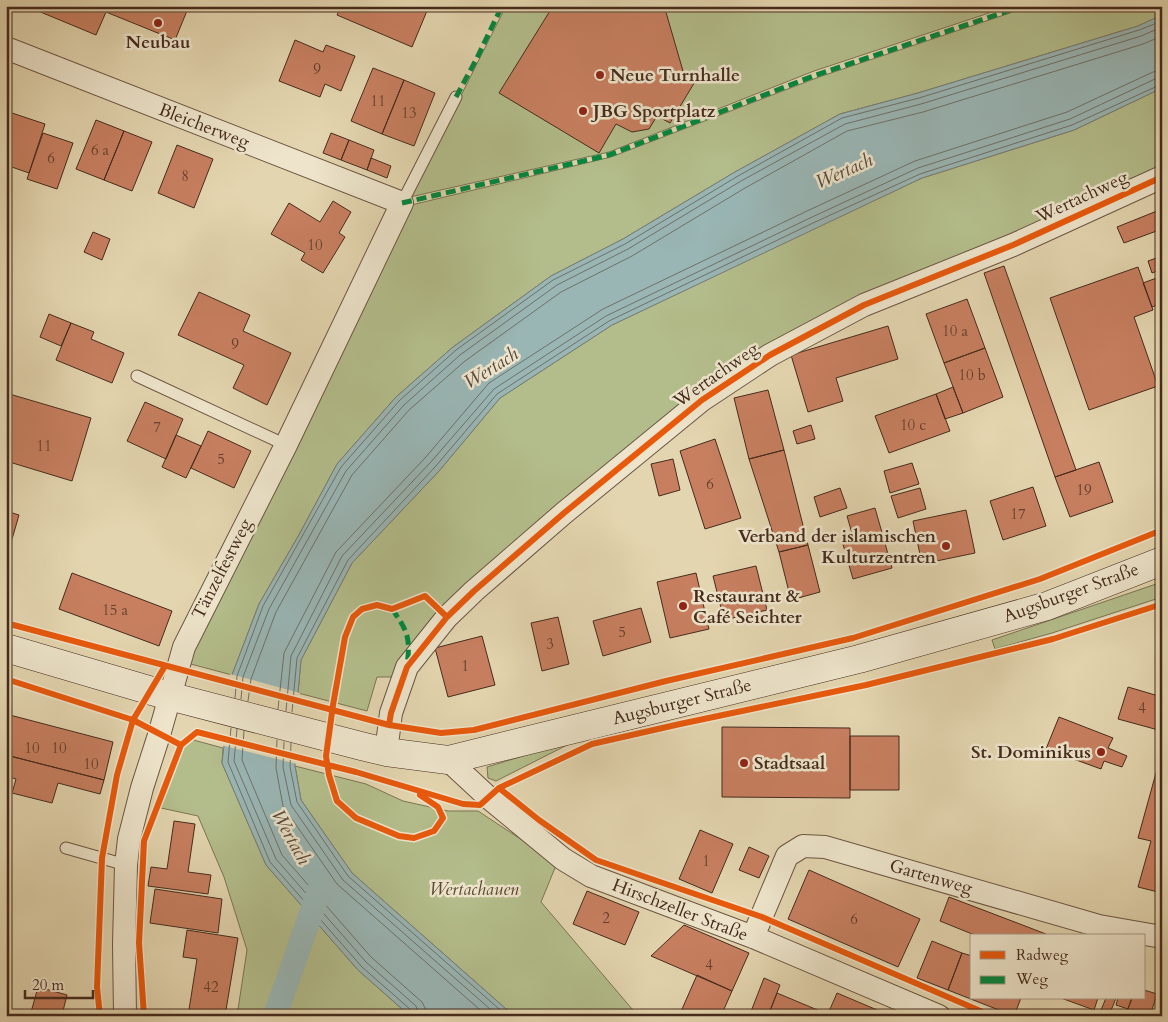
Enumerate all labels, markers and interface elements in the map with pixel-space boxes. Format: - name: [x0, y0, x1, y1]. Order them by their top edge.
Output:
- marker: Neubau: [152, 17, 164, 29]
- place label: Neubau: [126, 30, 191, 55]
- house number: 9: [313, 59, 321, 79]
- place label: Neue Turnhalle: [610, 63, 740, 88]
- marker: Neue Turnhalle: [594, 69, 606, 81]
- house number: 11: [370, 91, 386, 111]
- street label: Bleicherweg: [155, 97, 254, 155]
- place label: JBG Sportplatz: [590, 99, 716, 124]
- house number: 13: [401, 103, 417, 123]
- marker: JBG Sportplatz: [577, 105, 589, 117]
- house number: 6 a: [91, 140, 110, 160]
- water label: Wertach: [811, 147, 877, 195]
- house number: 6: [47, 148, 55, 168]
- street label: Wertachweg: [1031, 164, 1133, 230]
- house number: 8: [181, 166, 189, 186]
- house number: 10: [307, 235, 323, 255]
- house number: 10 a: [942, 321, 968, 341]
- house number: 9: [231, 334, 239, 354]
- street label: Wertachweg: [668, 336, 764, 414]
- water label: Wertach: [459, 341, 523, 395]
- house number: 10 b: [958, 365, 986, 385]
- house number: 10 c: [900, 415, 926, 435]
- house number: 7: [153, 417, 161, 437]
- house number: 11: [36, 436, 52, 456]
- house number: 5: [217, 449, 225, 469]
- house number: 6: [706, 474, 714, 494]
- house number: 19: [1076, 480, 1092, 500]
- house number: 17: [1010, 504, 1026, 524]
- street label: Tänzelfestweg: [186, 513, 259, 624]
- place label: Verband der islamischen Kulturzentren: [738, 524, 936, 570]
- marker: Verband der islamischen Kulturzentren: [940, 540, 952, 552]
- street label: Augsburger Straße: [1000, 557, 1142, 629]
- place label: Restaurant & Café Seichter: [693, 584, 802, 630]
- house number: 15 a: [102, 600, 128, 620]
- marker: Restaurant & Café Seichter: [677, 600, 689, 612]
- house number: 5: [618, 622, 626, 642]
- house number: 3: [546, 634, 554, 654]
- house number: 1: [461, 656, 469, 676]
- street label: Augsburger Straße: [610, 673, 754, 731]
- house number: 4: [1138, 698, 1146, 718]
- house number: 10: [24, 738, 40, 758]
- house number: 10: [51, 738, 67, 758]
- place label: St. Dominikus: [971, 740, 1091, 765]
- marker: St. Dominikus: [1095, 746, 1107, 758]
- place label: Stadtsaal: [754, 751, 825, 776]
- house number: 10: [83, 754, 99, 774]
- marker: Stadtsaal: [738, 757, 750, 769]
- water label: Wertach: [265, 805, 317, 869]
- house number: 1: [702, 851, 710, 871]
- street label: Gartenweg: [887, 853, 976, 901]
- street label: Hirschzeller Straße: [608, 873, 752, 947]
- park label: Wertachauen: [429, 877, 519, 902]
- house number: 2: [602, 908, 610, 928]
- house number: 6: [850, 909, 858, 929]
- legend: [970, 934, 1146, 1000]
- text: Radweg: [1016, 945, 1069, 965]
- house number: 4: [705, 955, 713, 975]
- scale bar: [25, 967, 92, 999]
- text: Weg: [1015, 969, 1048, 989]
- text: 20 m: [32, 975, 64, 995]
- house number: 42: [203, 977, 219, 997]

